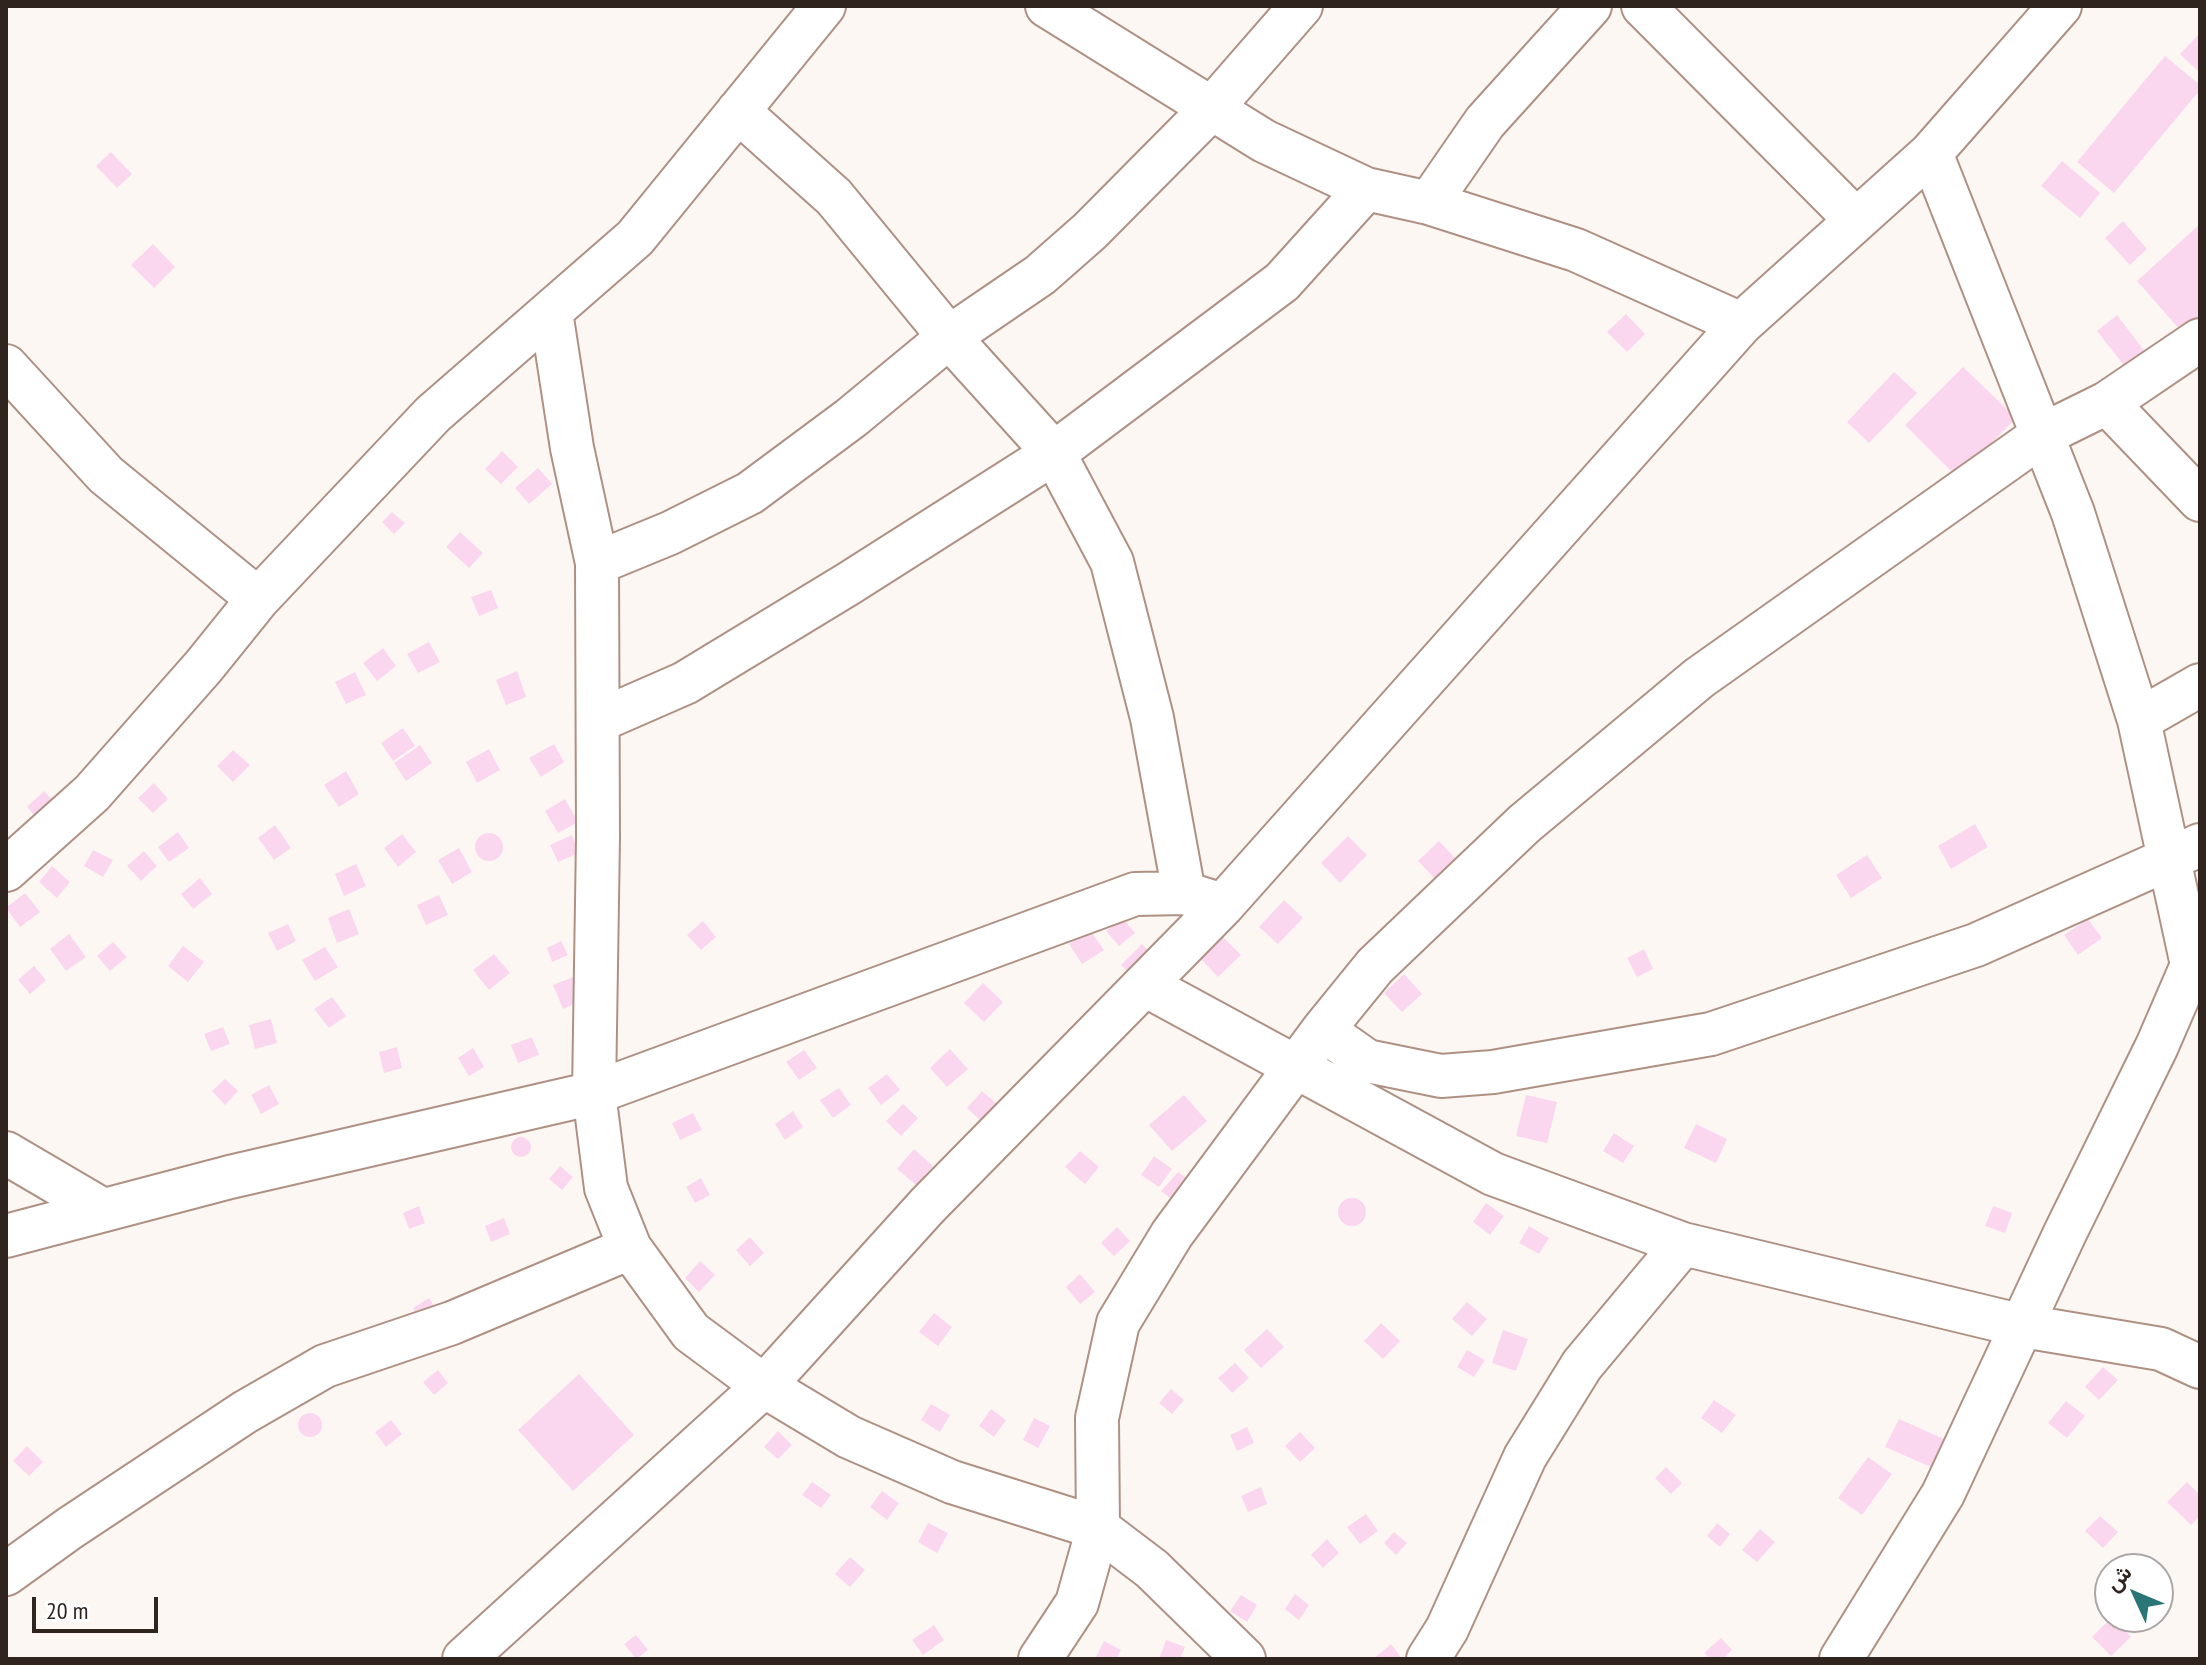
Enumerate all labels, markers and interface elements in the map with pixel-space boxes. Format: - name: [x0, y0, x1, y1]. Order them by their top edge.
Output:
- north arrow: [2094, 1553, 2174, 1633]
- text: ش: [2099, 1558, 2137, 1597]
- scale bar: [36, 1581, 162, 1631]
- text: 20 m: [46, 1595, 88, 1626]

